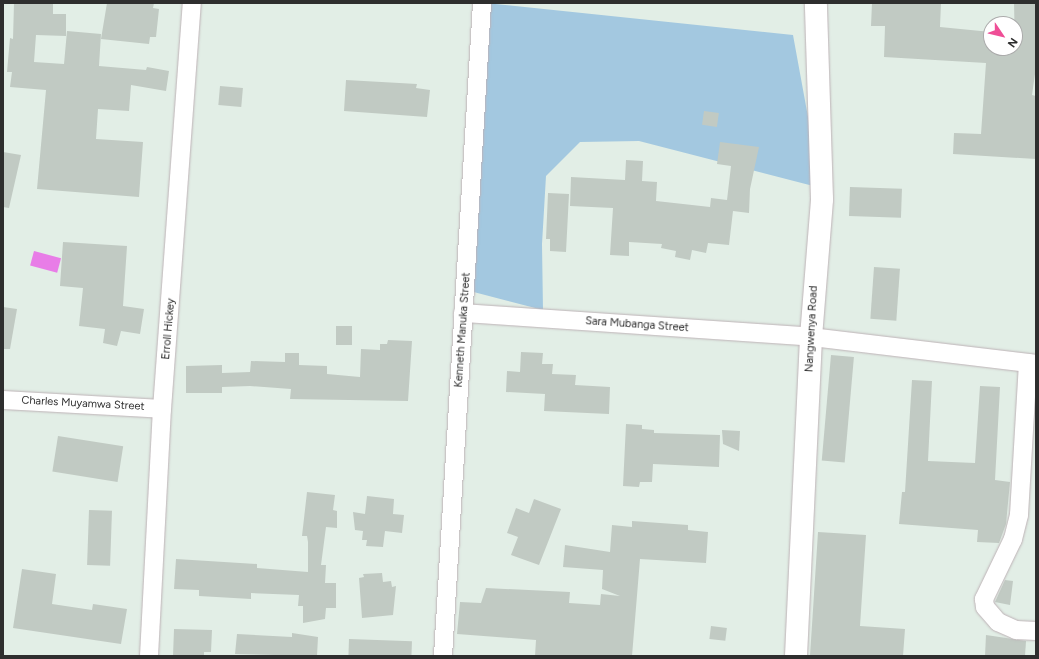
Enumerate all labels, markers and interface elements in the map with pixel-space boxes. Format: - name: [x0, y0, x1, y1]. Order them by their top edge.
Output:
- north arrow: [983, 16, 1023, 56]
- text: N: [1005, 35, 1020, 50]
- street label: Kenneth Manuka Street: [452, 272, 474, 388]
- street label: Nangwenya Road: [803, 285, 821, 373]
- street label: Erroll Hickey: [160, 298, 178, 360]
- street label: Sara Mubanga Street: [585, 315, 689, 335]
- street label: Charles Muyamwa Street: [21, 394, 145, 414]

